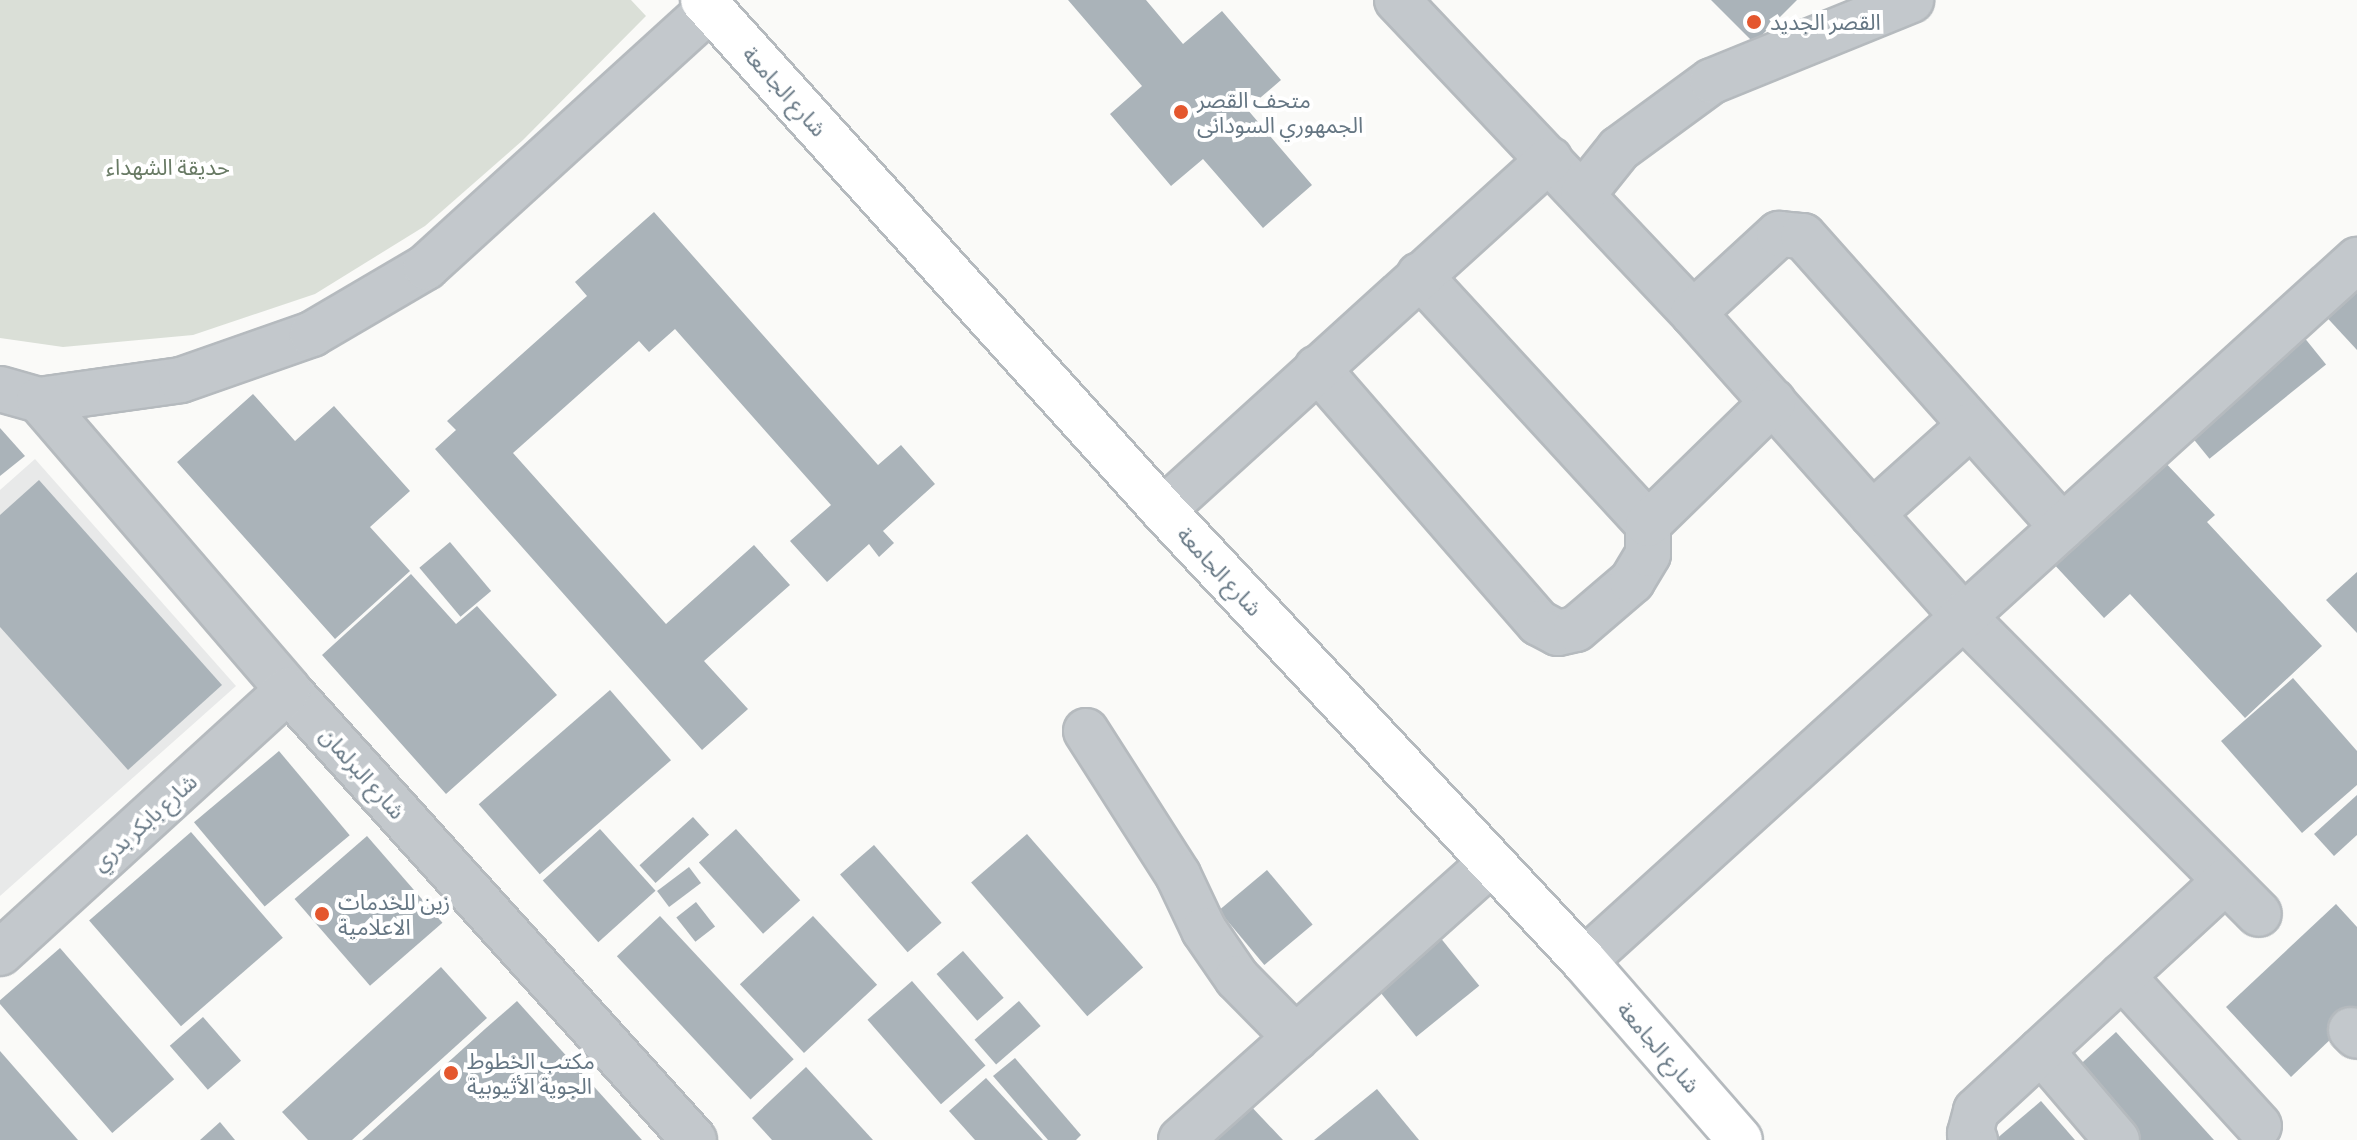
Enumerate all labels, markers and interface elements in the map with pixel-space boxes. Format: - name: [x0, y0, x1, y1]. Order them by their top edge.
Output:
- place label: القصر الجديد: [1770, 9, 1881, 35]
- marker: القصر الجديد: [1745, 13, 1763, 31]
- street label: شارع الجامعة: [738, 40, 832, 142]
- place label: متحف القصر الجمهوري السودانى: [1197, 86, 1363, 138]
- marker: متحف القصر الجمهوري السودانى: [1172, 103, 1190, 121]
- park label: حديقة الشهداء: [106, 154, 230, 180]
- street label: شارع الجامعة: [1172, 521, 1268, 621]
- street label: شارع البرلمان: [315, 722, 411, 824]
- street label: شارع بابكر بدري: [86, 768, 202, 876]
- place label: زين للخدمات الاعلامية: [338, 888, 450, 940]
- marker: زين للخدمات الاعلامية: [313, 905, 331, 923]
- street label: شارع الجامعة: [1612, 996, 1706, 1098]
- place label: مكتب الخطوط الجوية الأثيوبية: [467, 1047, 595, 1098]
- marker: مكتب الخطوط الجوية الأثيوبية: [442, 1064, 460, 1082]

